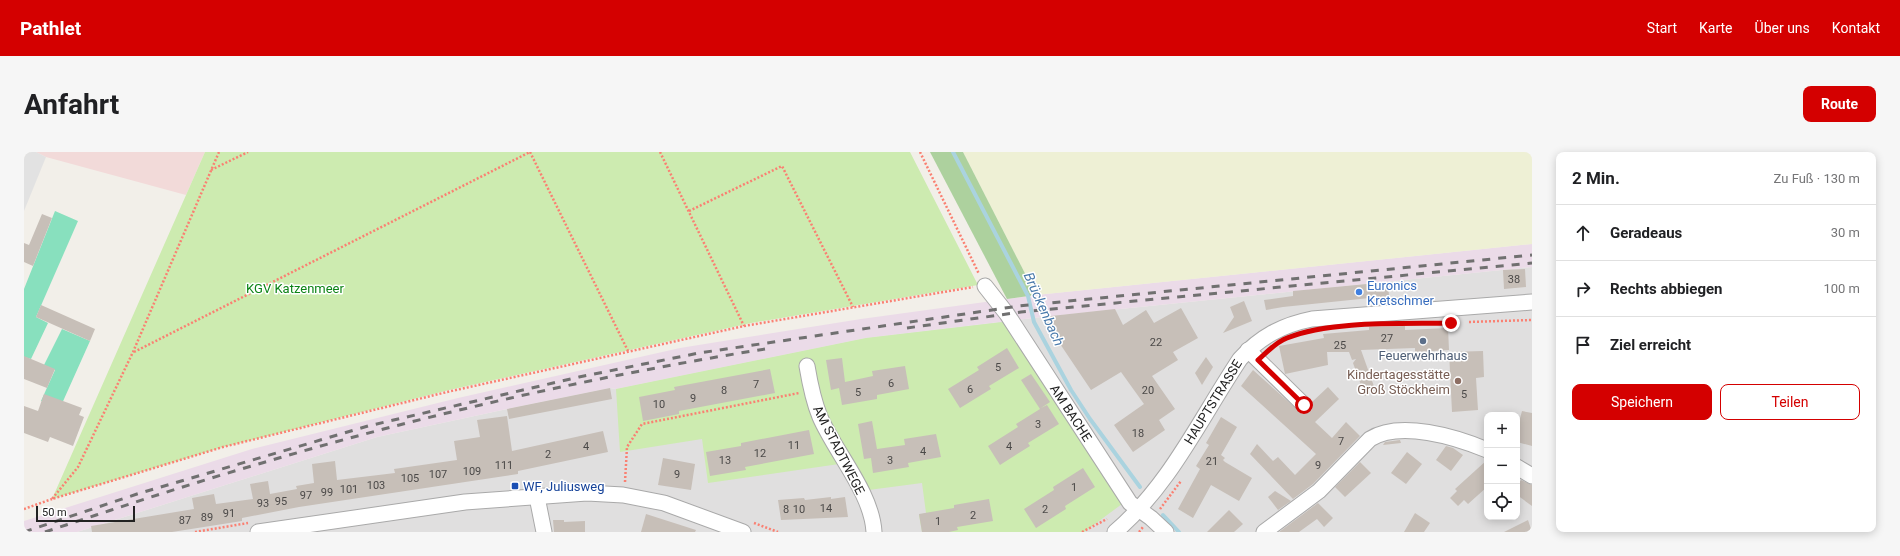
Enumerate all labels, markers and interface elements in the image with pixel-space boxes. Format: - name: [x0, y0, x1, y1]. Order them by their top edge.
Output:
- text: Pathlet: [20, 17, 81, 40]
- text: Start: [1647, 20, 1677, 36]
- text: Karte: [1699, 20, 1733, 36]
- text: Über uns: [1755, 20, 1810, 36]
- text: Kontakt: [1832, 20, 1880, 36]
- button: Route: [1803, 86, 1876, 122]
- text: Anfahrt: [24, 88, 119, 121]
- text: 2 Min.: [1572, 168, 1620, 188]
- text: Zu Fuß · 130 m: [1774, 171, 1860, 186]
- icon: ahead: [1572, 222, 1594, 244]
- text: Geradeaus: [1610, 224, 1682, 242]
- text: 30 m: [1831, 225, 1860, 240]
- water label: Brückenbach: [1021, 270, 1067, 348]
- house number: 38: [1508, 273, 1520, 286]
- place label: Euronics Kretschmer: [1367, 278, 1435, 308]
- icon: right: [1572, 278, 1594, 300]
- text: Rechts abbiegen: [1610, 280, 1723, 298]
- park label: KGV Katzenmeer: [246, 281, 344, 296]
- text: 100 m: [1823, 281, 1860, 296]
- marker: Euronics Kretschmer: [1354, 287, 1364, 297]
- route end: [1442, 314, 1460, 332]
- house number: 27: [1381, 332, 1393, 345]
- icon: arrive: [1572, 334, 1594, 356]
- house number: 22: [1150, 336, 1162, 349]
- marker: Feuerwehrhaus: [1418, 336, 1428, 346]
- text: Ziel erreicht: [1610, 336, 1691, 354]
- house number: 25: [1334, 339, 1346, 352]
- place label: Feuerwehrhaus: [1379, 348, 1468, 363]
- street label: HAUPTSTRASSE: [1181, 357, 1245, 447]
- house number: 5: [995, 361, 1001, 374]
- place label: Kindertagesstätte Groß Stöckheim: [1347, 367, 1450, 397]
- marker: Kindertagesstätte Groß Stöckheim: [1453, 376, 1463, 386]
- house number: 6: [888, 377, 894, 390]
- house number: 7: [753, 378, 759, 391]
- street label: AM BACHE: [1047, 382, 1095, 444]
- house number: 6: [967, 383, 973, 396]
- house number: 8: [721, 384, 727, 397]
- house number: 20: [1142, 384, 1154, 397]
- button: Speichern: [1572, 384, 1712, 420]
- button: Teilen: [1720, 384, 1860, 420]
- house number: 5: [855, 386, 861, 399]
- house number: 5: [1461, 388, 1467, 401]
- house number: 9: [690, 392, 696, 405]
- route start: [1295, 396, 1313, 414]
- house number: 10: [653, 398, 665, 411]
- street label: AM STADTWEGE: [810, 403, 868, 497]
- map controls: [1484, 412, 1520, 520]
- button: +: [1484, 412, 1520, 448]
- house number: 3: [1035, 418, 1041, 431]
- house number: 18: [1132, 427, 1144, 440]
- house number: 7: [1338, 435, 1344, 448]
- house number: 11: [788, 439, 800, 452]
- house number: 4: [583, 440, 589, 453]
- house number: 4: [1006, 440, 1012, 453]
- house number: 4: [920, 445, 926, 458]
- house number: 12: [754, 447, 766, 460]
- house number: 2: [545, 448, 551, 461]
- button: −: [1484, 448, 1520, 484]
- house number: 13: [719, 454, 731, 467]
- house number: 3: [887, 454, 893, 467]
- house number: 21: [1206, 455, 1218, 468]
- house number: 111: [495, 459, 513, 472]
- house number: 9: [1315, 459, 1321, 472]
- house number: 109: [463, 465, 481, 478]
- house number: 107: [429, 468, 447, 481]
- house number: 9: [674, 468, 680, 481]
- house number: 105: [401, 472, 419, 485]
- house number: 103: [367, 479, 385, 492]
- place label: WF, Juliusweg: [523, 479, 605, 494]
- marker: WF, Juliusweg: [510, 481, 520, 491]
- house number: 1: [1071, 481, 1077, 494]
- house number: 101: [340, 483, 358, 496]
- button: locate: [1484, 484, 1520, 520]
- house number: 99: [321, 486, 333, 499]
- house number: 97: [300, 489, 312, 502]
- house number: 95: [275, 495, 287, 508]
- house number: 93: [257, 497, 269, 510]
- house number: 14: [820, 502, 832, 515]
- house number: 8: [783, 503, 789, 516]
- house number: 10: [793, 503, 805, 516]
- house number: 2: [1042, 503, 1048, 516]
- scale bar: [36, 504, 135, 523]
- text: 50 m: [42, 506, 67, 519]
- house number: 91: [223, 507, 235, 520]
- house number: 2: [970, 509, 976, 522]
- house number: 89: [201, 511, 213, 524]
- house number: 87: [179, 514, 191, 527]
- house number: 1: [935, 515, 941, 528]

